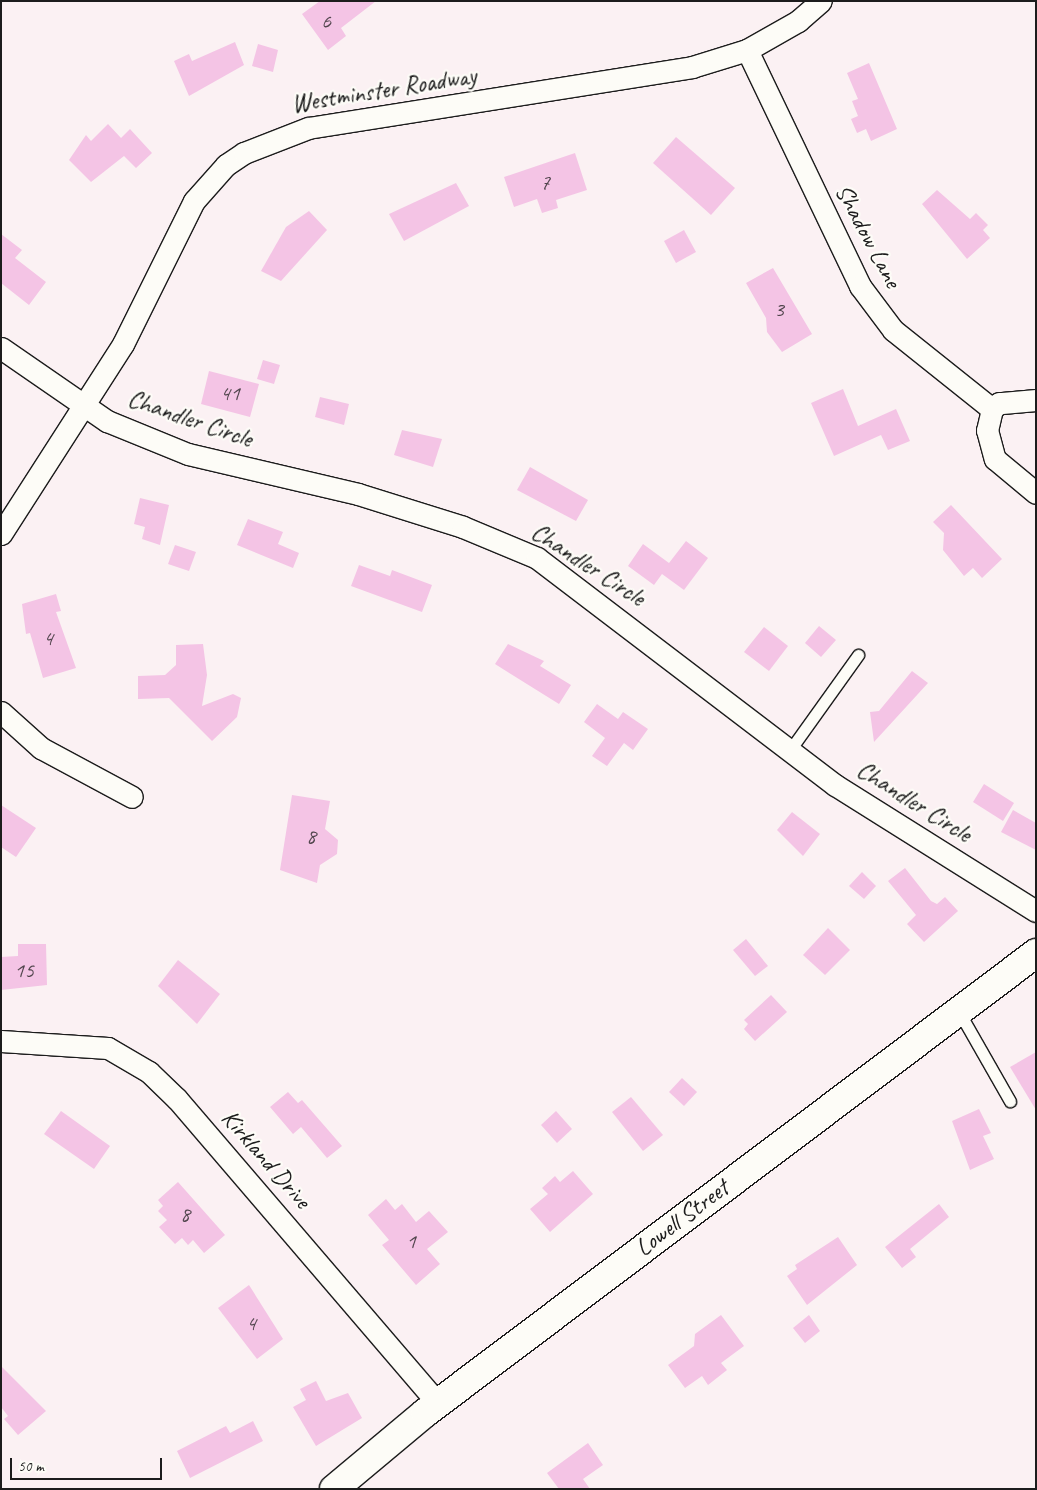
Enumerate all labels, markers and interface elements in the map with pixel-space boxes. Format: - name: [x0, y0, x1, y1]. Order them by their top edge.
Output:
- house number: 6: [321, 9, 331, 35]
- street label: Westminster Roadway: [289, 61, 479, 119]
- house number: 7: [540, 170, 550, 196]
- street label: Shadow Lane: [828, 179, 908, 293]
- house number: 3: [774, 297, 784, 323]
- house number: 41: [220, 381, 240, 407]
- street label: Chandler Circle: [124, 384, 256, 454]
- street label: Chandler Circle: [526, 517, 650, 613]
- house number: 4: [43, 626, 53, 652]
- street label: Chandler Circle: [851, 755, 977, 849]
- house number: 8: [306, 824, 316, 850]
- house number: 15: [14, 958, 34, 984]
- street label: Kirkland Drive: [215, 1103, 317, 1215]
- street label: Lowell Street: [629, 1173, 735, 1263]
- house number: 8: [180, 1202, 190, 1228]
- house number: 1: [406, 1229, 416, 1255]
- house number: 4: [246, 1311, 256, 1337]
- scale bar: [12, 1448, 165, 1480]
- text: 50 m: [18, 1457, 44, 1476]

